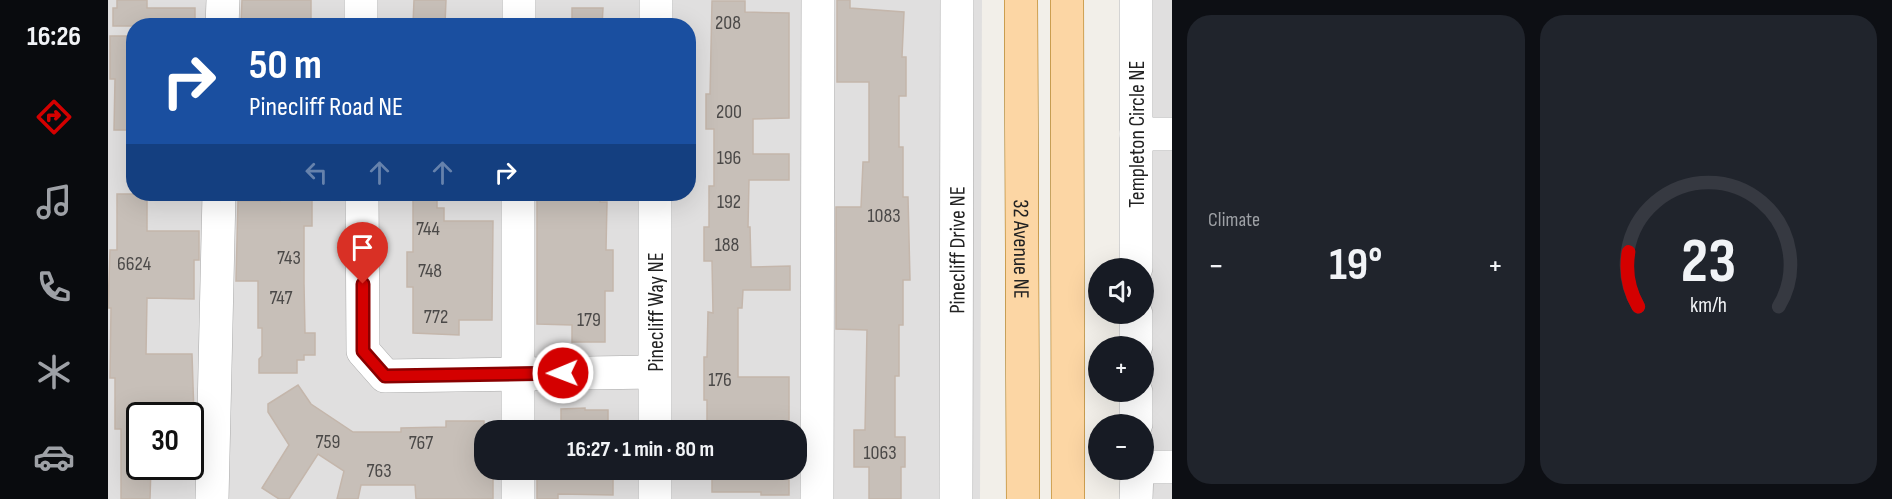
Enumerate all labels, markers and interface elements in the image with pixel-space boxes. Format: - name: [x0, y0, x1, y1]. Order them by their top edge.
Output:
- house number: 208: [715, 11, 741, 35]
- text: 16:26: [27, 21, 81, 53]
- text: 50 m: [249, 40, 322, 91]
- icon: right: [150, 42, 228, 120]
- street label: Templeton Circle NE: [1124, 60, 1151, 208]
- text: Pinecliff Road NE: [249, 91, 403, 123]
- icon: directions: [33, 96, 75, 138]
- house number: 200: [716, 100, 742, 124]
- house number: 196: [717, 146, 741, 170]
- icon: left: [300, 156, 333, 189]
- icon: ahead: [363, 156, 396, 189]
- icon: ahead: [426, 156, 459, 189]
- icon: right: [489, 156, 522, 189]
- icon: music: [33, 181, 75, 223]
- street label: Pinecliff Drive NE: [944, 186, 972, 314]
- house number: 192: [717, 190, 741, 214]
- street label: 32 Avenue NE: [1007, 199, 1034, 299]
- house number: 1083: [867, 204, 901, 228]
- text: Climate: [1208, 208, 1260, 232]
- house number: 744: [416, 217, 440, 241]
- pin: [337, 222, 388, 284]
- text: 23: [1681, 225, 1736, 300]
- icon: arrive: [346, 231, 379, 264]
- house number: 188: [715, 233, 739, 257]
- text: 19°: [1329, 238, 1382, 293]
- house number: 743: [277, 246, 301, 270]
- text: −: [1208, 246, 1224, 286]
- text: +: [1487, 246, 1504, 286]
- house number: 6624: [117, 252, 151, 276]
- street label: Pinecliff Way NE: [643, 252, 670, 372]
- map controls: [1088, 258, 1154, 480]
- button: sound: [1088, 258, 1154, 324]
- house number: 748: [418, 259, 442, 283]
- icon: phone: [33, 266, 75, 308]
- house number: 747: [269, 286, 293, 310]
- text: km/h: [1690, 293, 1727, 318]
- house number: 772: [424, 305, 448, 329]
- house number: 179: [577, 308, 601, 332]
- button: +: [1088, 336, 1154, 402]
- position arrow: [531, 341, 595, 405]
- icon: climate: [33, 351, 75, 393]
- house number: 176: [708, 368, 732, 392]
- speed limit sign: 30: [126, 402, 204, 480]
- button: −: [1088, 414, 1154, 480]
- house number: 759: [316, 430, 340, 454]
- house number: 767: [409, 431, 433, 455]
- icon: car: [33, 436, 75, 478]
- text: 16:27 · 1 min · 80 m: [567, 436, 714, 463]
- house number: 1063: [863, 441, 897, 465]
- house number: 763: [366, 459, 392, 483]

